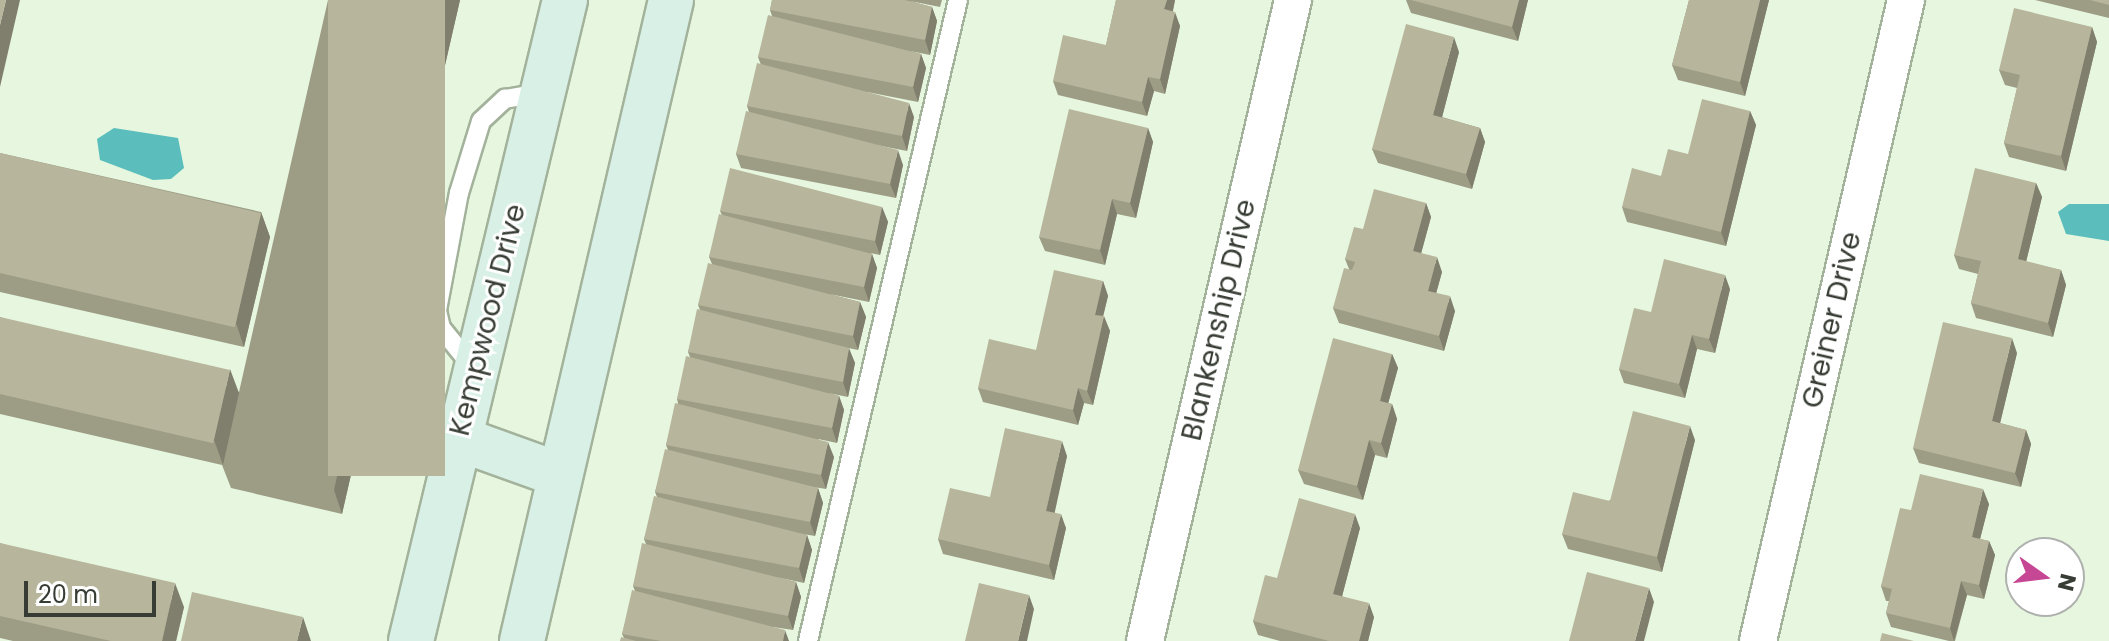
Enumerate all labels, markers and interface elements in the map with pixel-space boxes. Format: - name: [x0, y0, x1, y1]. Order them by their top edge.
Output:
- street label: Blankenship Drive: [1175, 196, 1263, 444]
- street label: Kempwood Drive: [443, 201, 533, 439]
- street label: Greiner Drive: [1795, 229, 1869, 411]
- north arrow: [2005, 537, 2085, 617]
- scale bar: [28, 565, 160, 615]
- text: N: [2050, 571, 2084, 594]
- text: 20 m: [38, 578, 98, 611]

